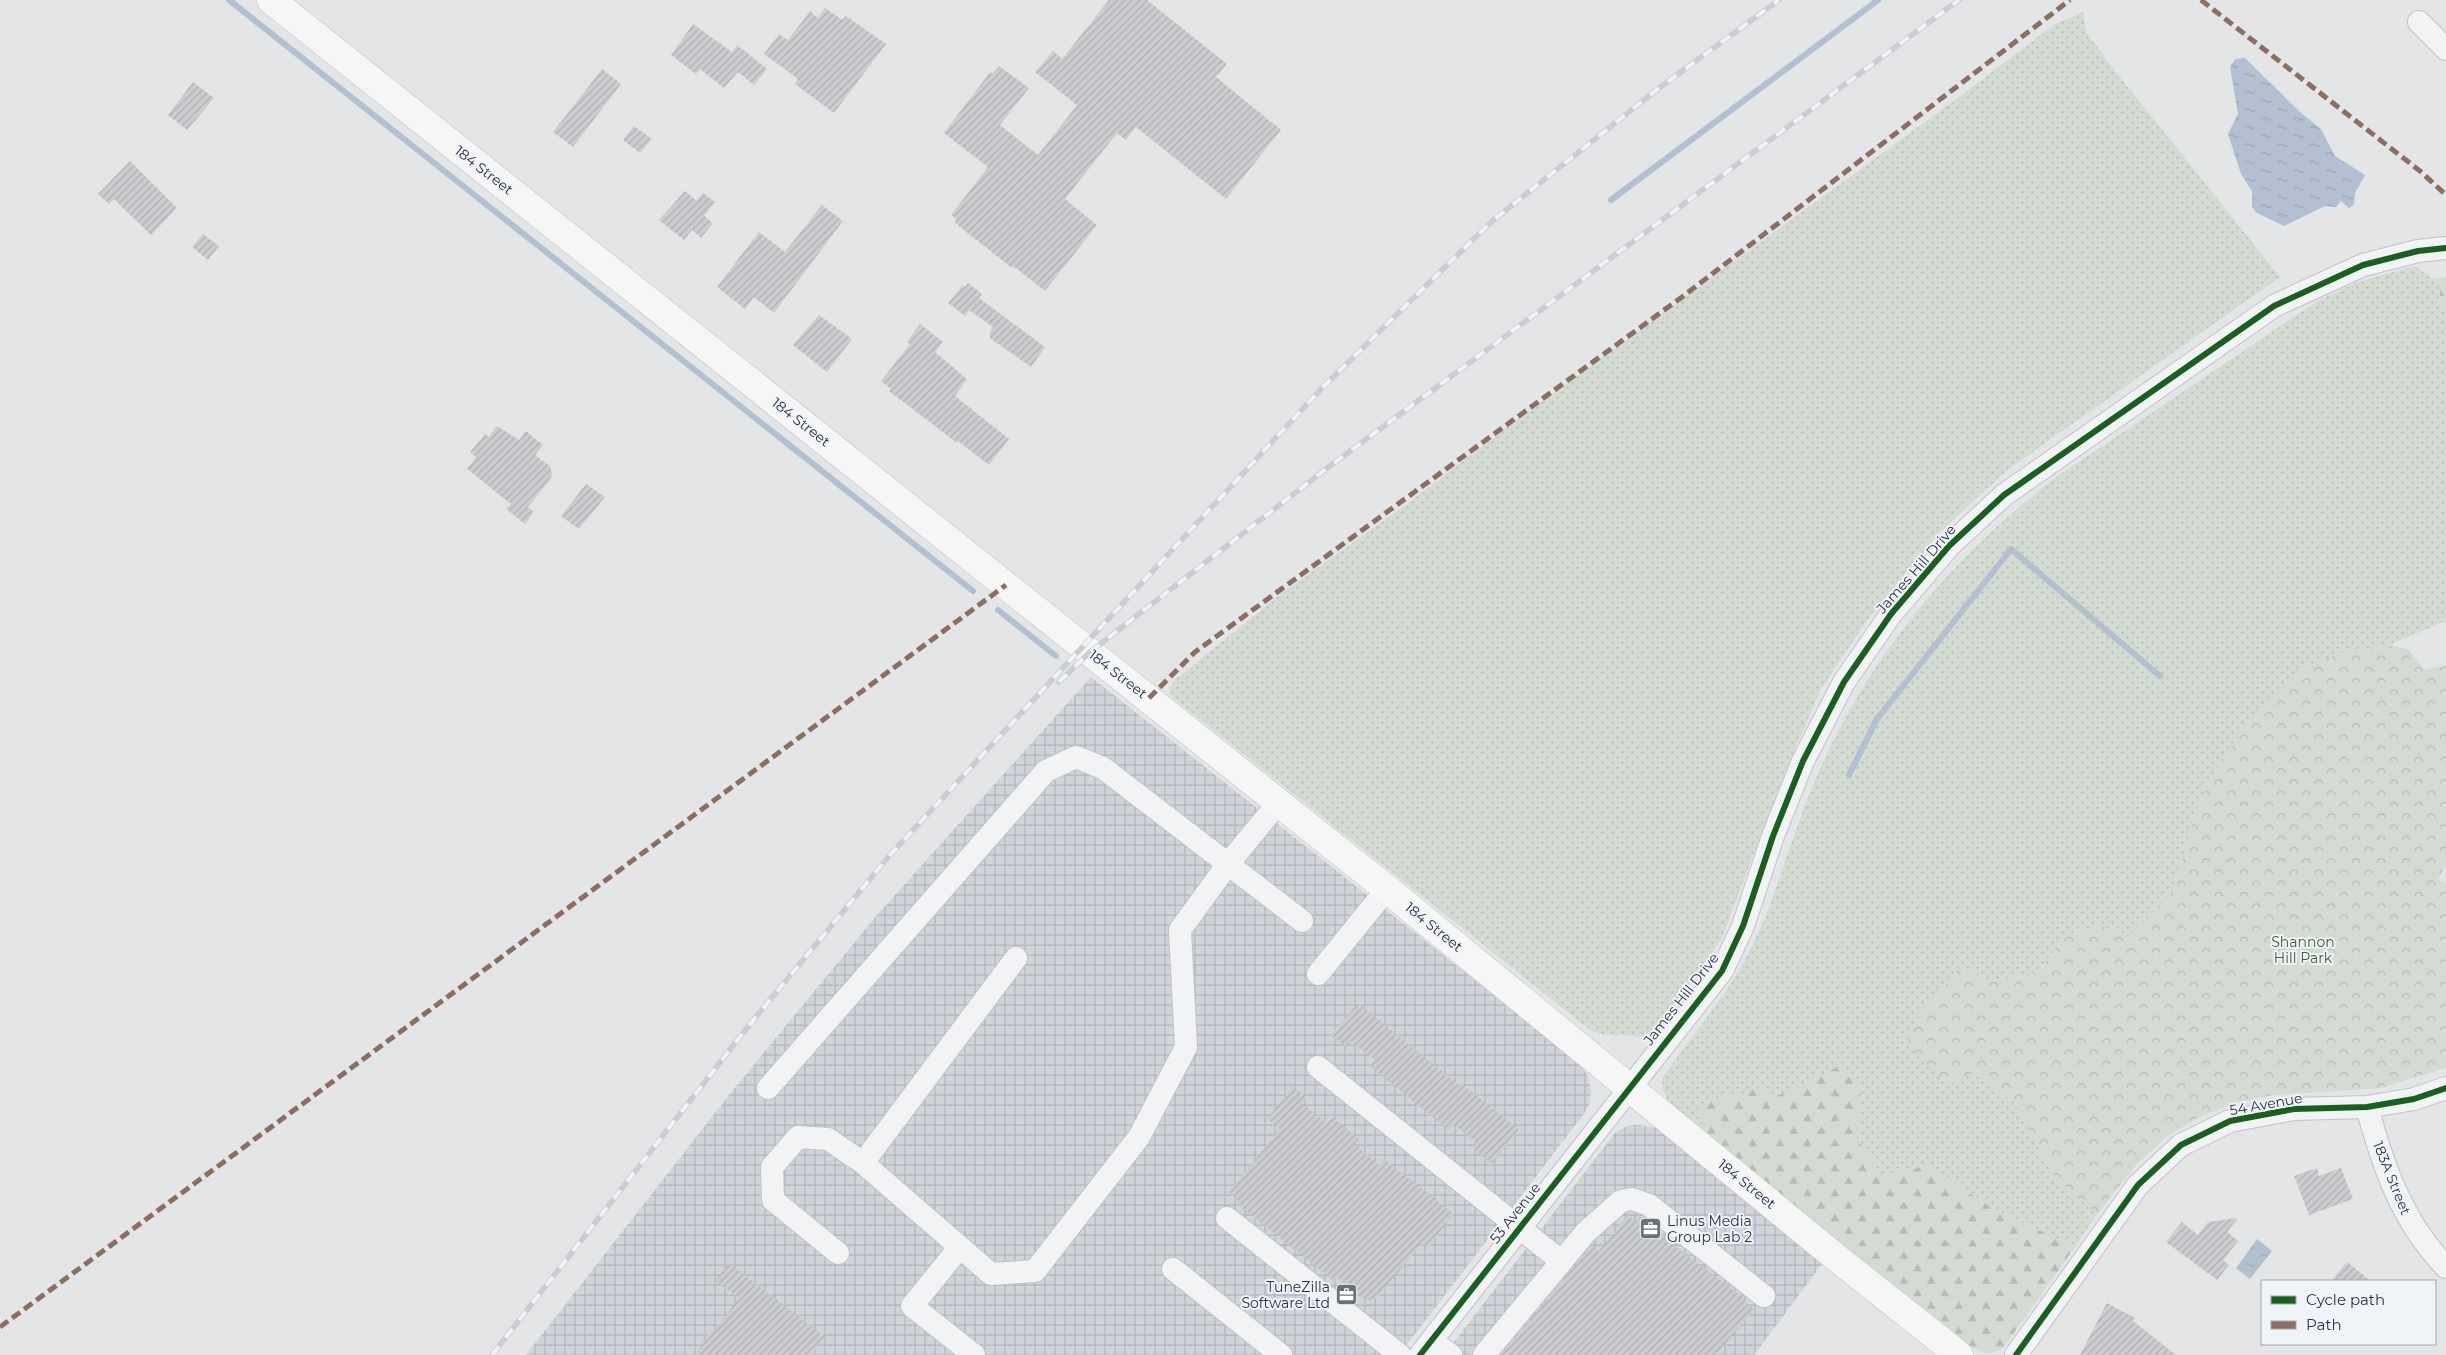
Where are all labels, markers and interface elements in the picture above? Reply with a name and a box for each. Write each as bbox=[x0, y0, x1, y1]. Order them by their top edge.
street label: 184 Street bbox=[451, 142, 517, 199]
street label: 184 Street bbox=[768, 394, 834, 451]
street label: James Hill Drive bbox=[1872, 521, 1960, 618]
street label: 184 Street bbox=[1085, 646, 1151, 703]
street label: 184 Street bbox=[1401, 898, 1467, 956]
park label: Shannon Hill Park bbox=[2271, 933, 2335, 967]
street label: James Hill Drive bbox=[1639, 949, 1723, 1050]
street label: 54 Avenue bbox=[2228, 1089, 2304, 1119]
street label: 183A Street bbox=[2369, 1138, 2415, 1218]
street label: 184 Street bbox=[1714, 1155, 1780, 1213]
street label: 53 Avenue bbox=[1486, 1179, 1544, 1247]
place label: Linus Media Group Lab 2 bbox=[1667, 1212, 1752, 1246]
office icon: Linus Media Group Lab 2 bbox=[1639, 1217, 1663, 1241]
place label: TuneZilla Software Ltd bbox=[1241, 1278, 1330, 1312]
legend bbox=[2261, 1280, 2436, 1345]
office icon: TuneZilla Software Ltd bbox=[1334, 1283, 1358, 1307]
text: Cycle path bbox=[2306, 1290, 2385, 1309]
text: Path bbox=[2306, 1315, 2342, 1334]

